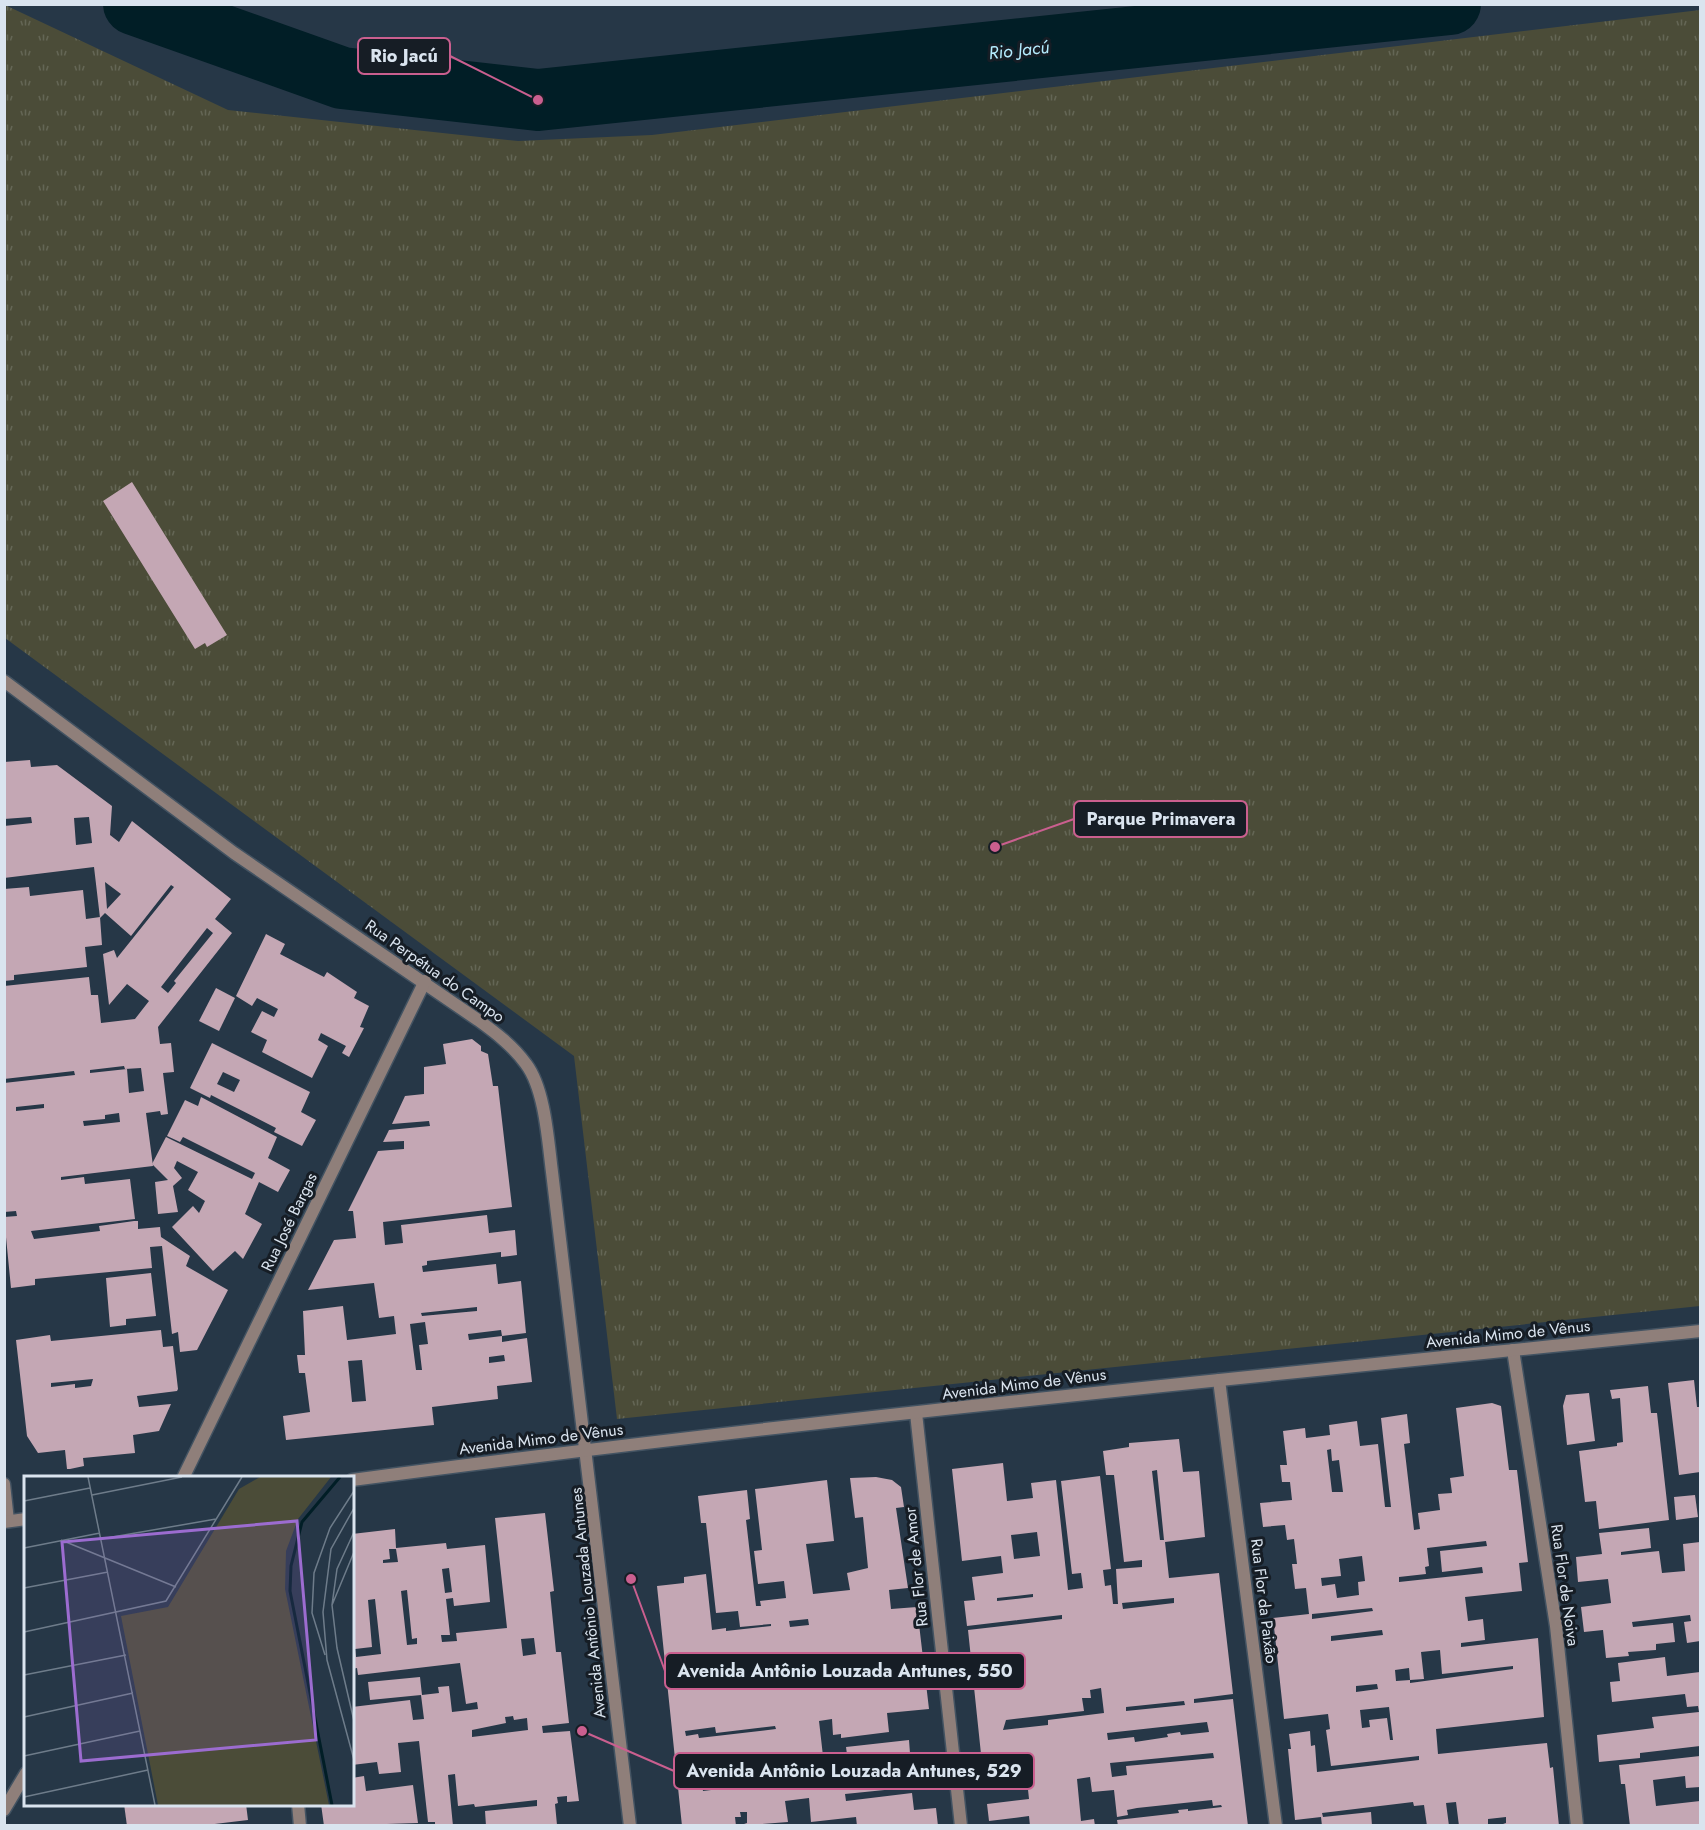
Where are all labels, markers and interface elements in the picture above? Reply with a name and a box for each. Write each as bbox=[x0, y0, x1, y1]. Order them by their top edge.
water label: Rio Jacú bbox=[987, 34, 1051, 66]
callout: Rio Jacú bbox=[358, 38, 450, 74]
text: Rio Jacú bbox=[370, 43, 438, 69]
callout: Parque Primavera bbox=[1074, 801, 1247, 837]
text: Parque Primavera bbox=[1087, 806, 1235, 832]
street label: Rua Perpétua do Campo bbox=[361, 914, 510, 1028]
street label: Rua José Bargas bbox=[255, 1169, 323, 1275]
street label: Avenida Mimo de Vênus bbox=[1425, 1314, 1591, 1354]
street label: Avenida Mimo de Vênus bbox=[941, 1363, 1107, 1405]
street label: Avenida Mimo de Vênus bbox=[458, 1418, 624, 1460]
inset map bbox=[24, 1476, 354, 1806]
street label: Avenida Antônio Louzada Antunes bbox=[564, 1486, 612, 1720]
street label: Rua Flor de Amor bbox=[898, 1506, 934, 1628]
street label: Rua Flor de Noiva bbox=[1545, 1523, 1585, 1647]
street label: Rua Flor da Paixão bbox=[1245, 1537, 1283, 1665]
callout: Avenida Antônio Louzada Antunes, 550 bbox=[665, 1653, 1025, 1689]
text: Avenida Antônio Louzada Antunes, 550 bbox=[676, 1658, 1013, 1684]
callout: Avenida Antônio Louzada Antunes, 529 bbox=[674, 1753, 1034, 1789]
text: Avenida Antônio Louzada Antunes, 529 bbox=[685, 1758, 1022, 1784]

